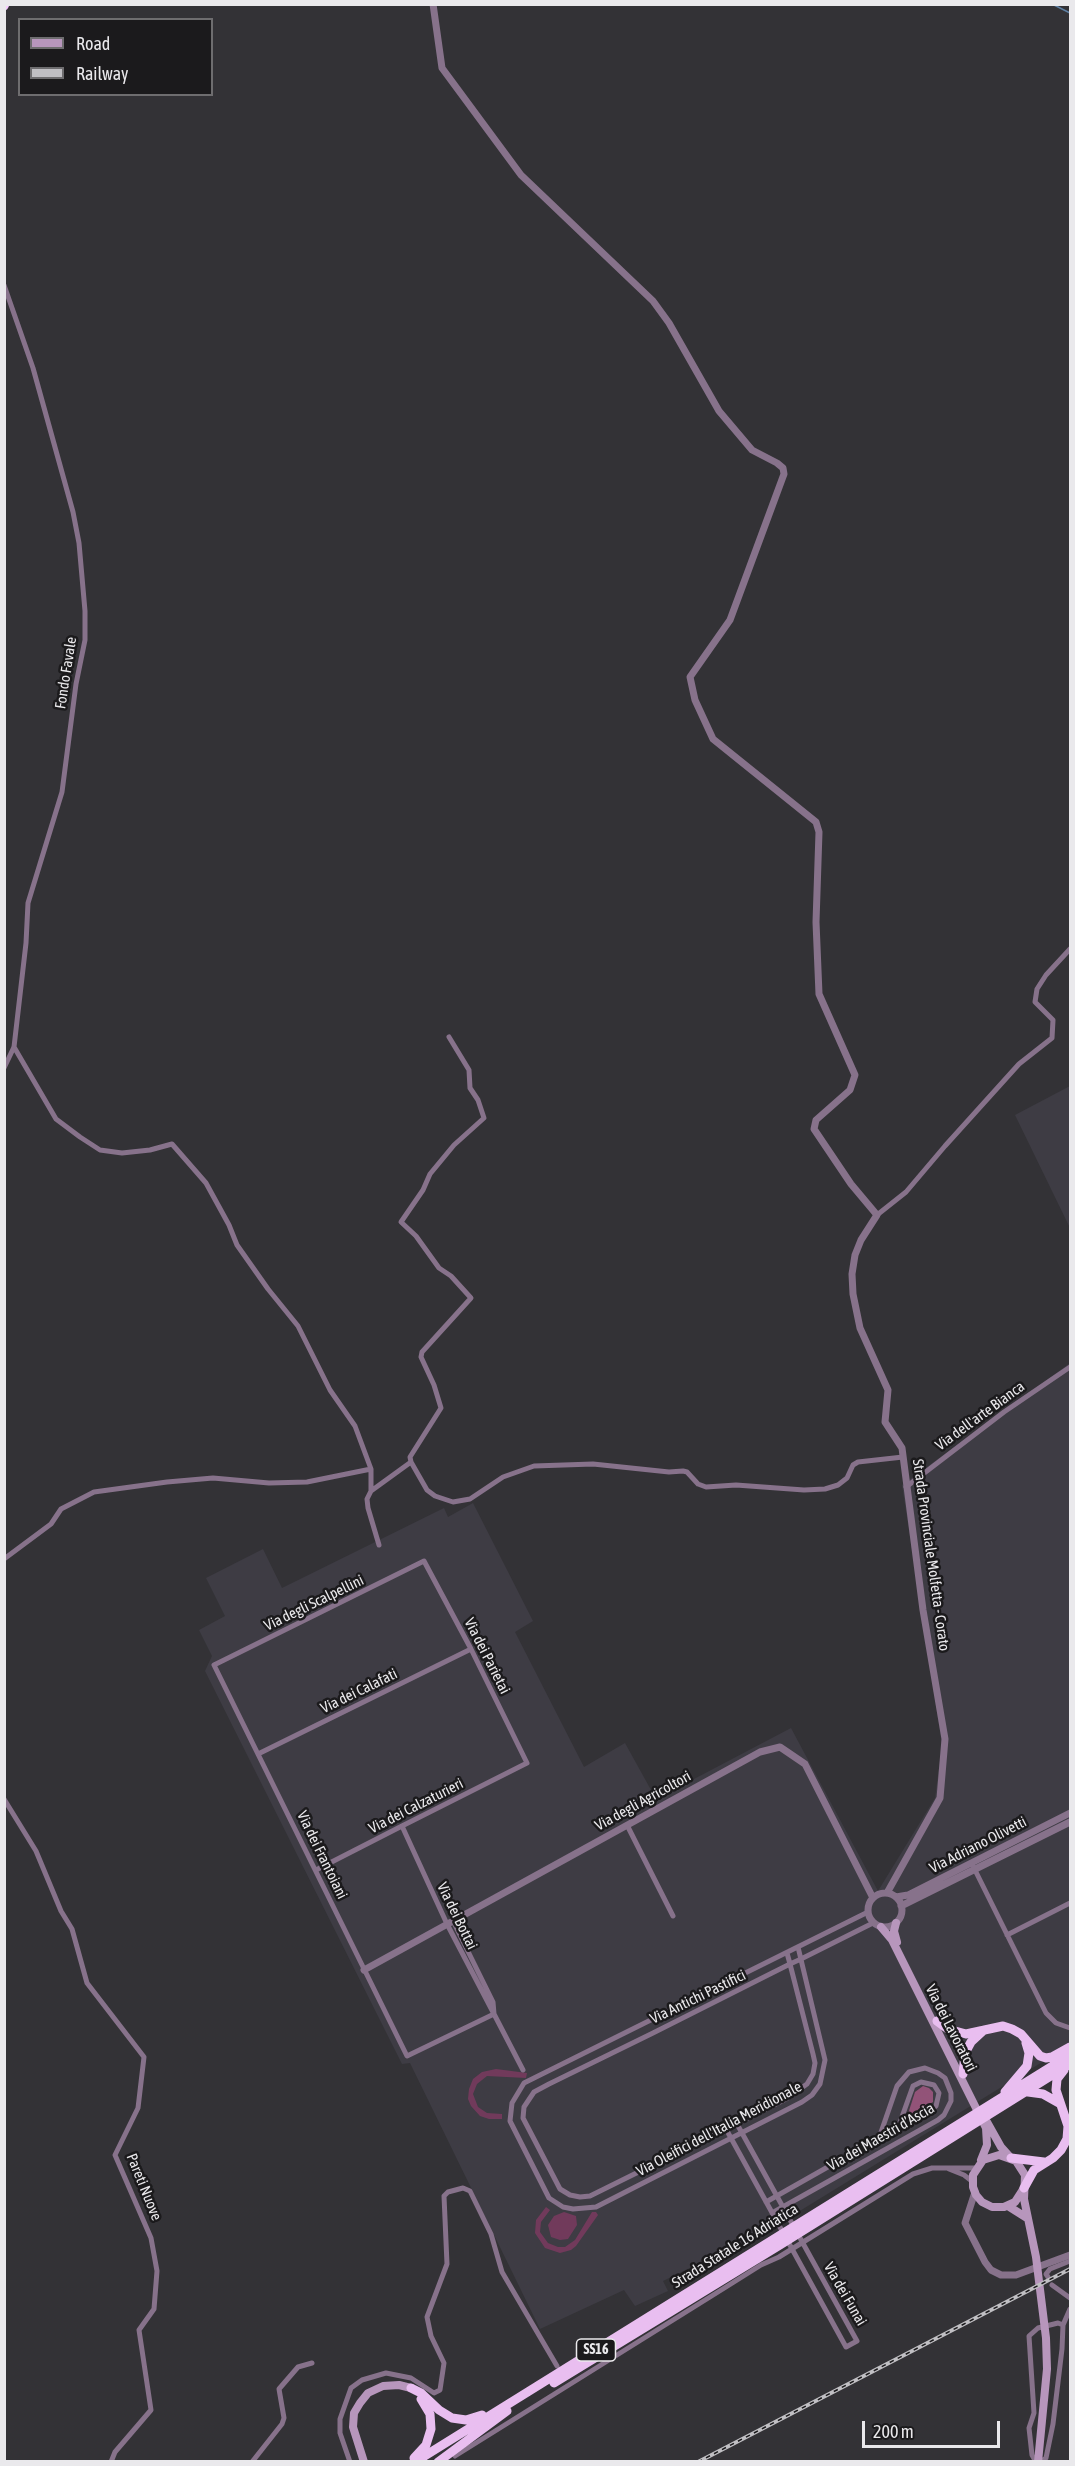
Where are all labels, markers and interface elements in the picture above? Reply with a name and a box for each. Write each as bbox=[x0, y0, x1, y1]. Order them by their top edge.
legend bbox=[18, 18, 213, 96]
text: Road bbox=[76, 33, 110, 54]
text: Railway bbox=[76, 63, 128, 84]
street label: Fondo Favale bbox=[51, 636, 81, 710]
street label: Via dell'arte Bianca bbox=[932, 1378, 1028, 1454]
street label: Strada Provinciale Molfetta - Corato bbox=[909, 1458, 953, 1652]
street label: Via degli Scalpellini bbox=[261, 1571, 367, 1635]
street label: Via dei Parietai bbox=[460, 1615, 514, 1697]
street label: Via dei Calafati bbox=[318, 1665, 400, 1717]
street label: Via degli Agricoltori bbox=[592, 1767, 694, 1835]
street label: Via dei Calzaturieri bbox=[366, 1774, 466, 1838]
street label: Via dei Frantoiani bbox=[293, 1808, 351, 1902]
street label: Via Adriano Olivetti bbox=[926, 1813, 1030, 1877]
street label: Via dei Bottai bbox=[433, 1879, 481, 1953]
street label: Via Antichi Pastifici bbox=[647, 1966, 749, 2028]
street label: Via dei Lavoratori bbox=[921, 1981, 981, 2075]
street label: Via Oleifici dell'Italia Meridionale bbox=[633, 2078, 805, 2180]
street label: Via dei Maestri d’Ascia bbox=[824, 2099, 938, 2175]
street label: Pareti Nuove bbox=[122, 2151, 166, 2223]
street label: Strada Statale 16 Adriatica bbox=[669, 2200, 801, 2292]
street label: Via dei Funai bbox=[820, 2259, 870, 2329]
road number: SS16 bbox=[576, 2339, 616, 2361]
scale bar bbox=[865, 2409, 1003, 2447]
text: 200 m bbox=[873, 2421, 914, 2442]

